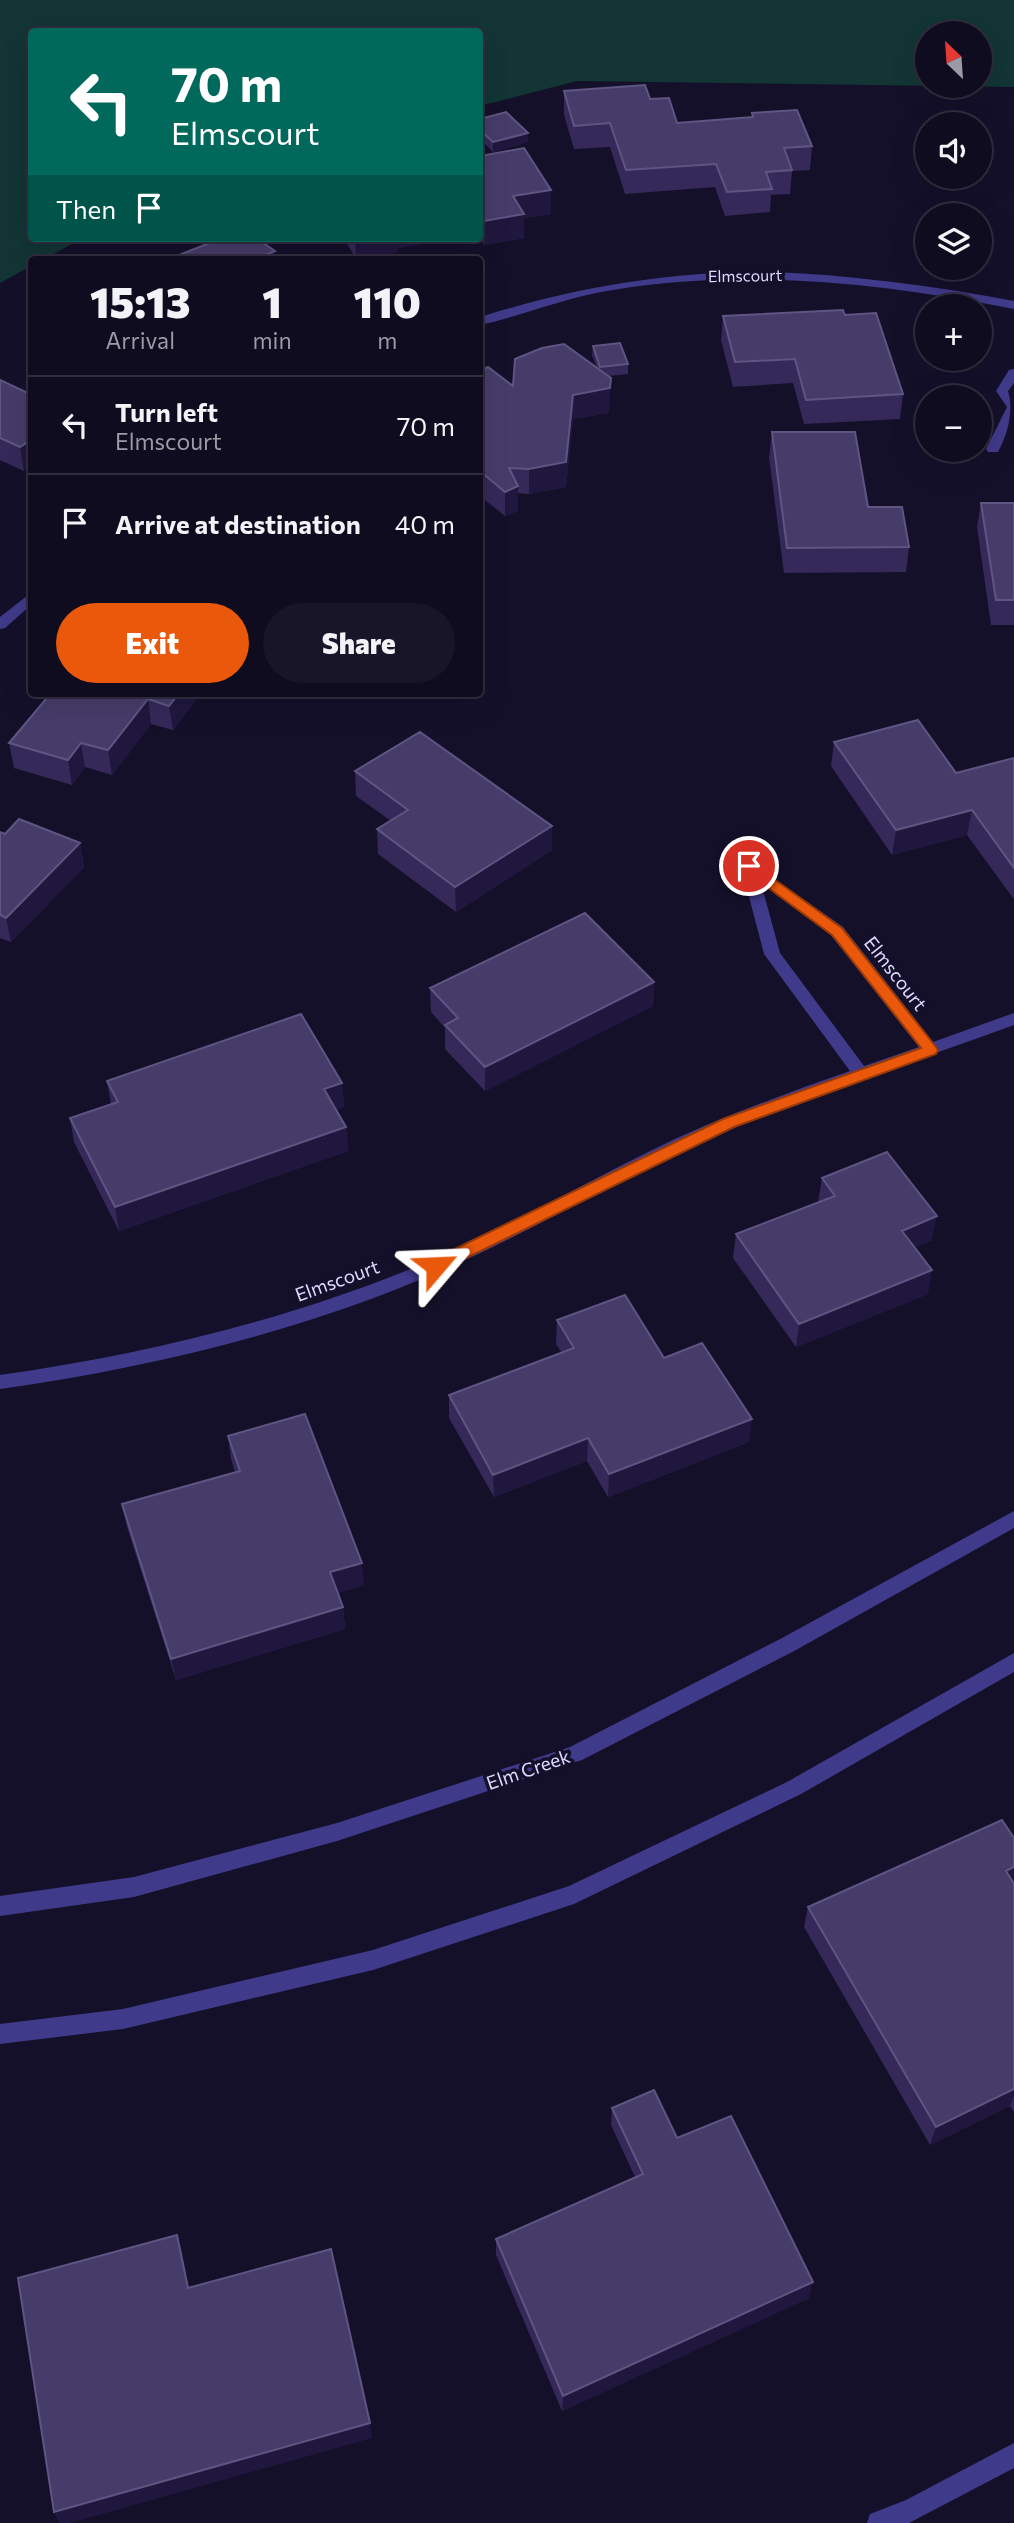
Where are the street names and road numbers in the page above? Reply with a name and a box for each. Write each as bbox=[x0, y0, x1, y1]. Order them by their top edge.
street label: Elmscourt bbox=[708, 265, 783, 285]
street label: Elmscourt bbox=[860, 931, 932, 1015]
street label: Elmscourt bbox=[292, 1254, 383, 1306]
street label: Elm Creek bbox=[483, 1744, 573, 1794]

